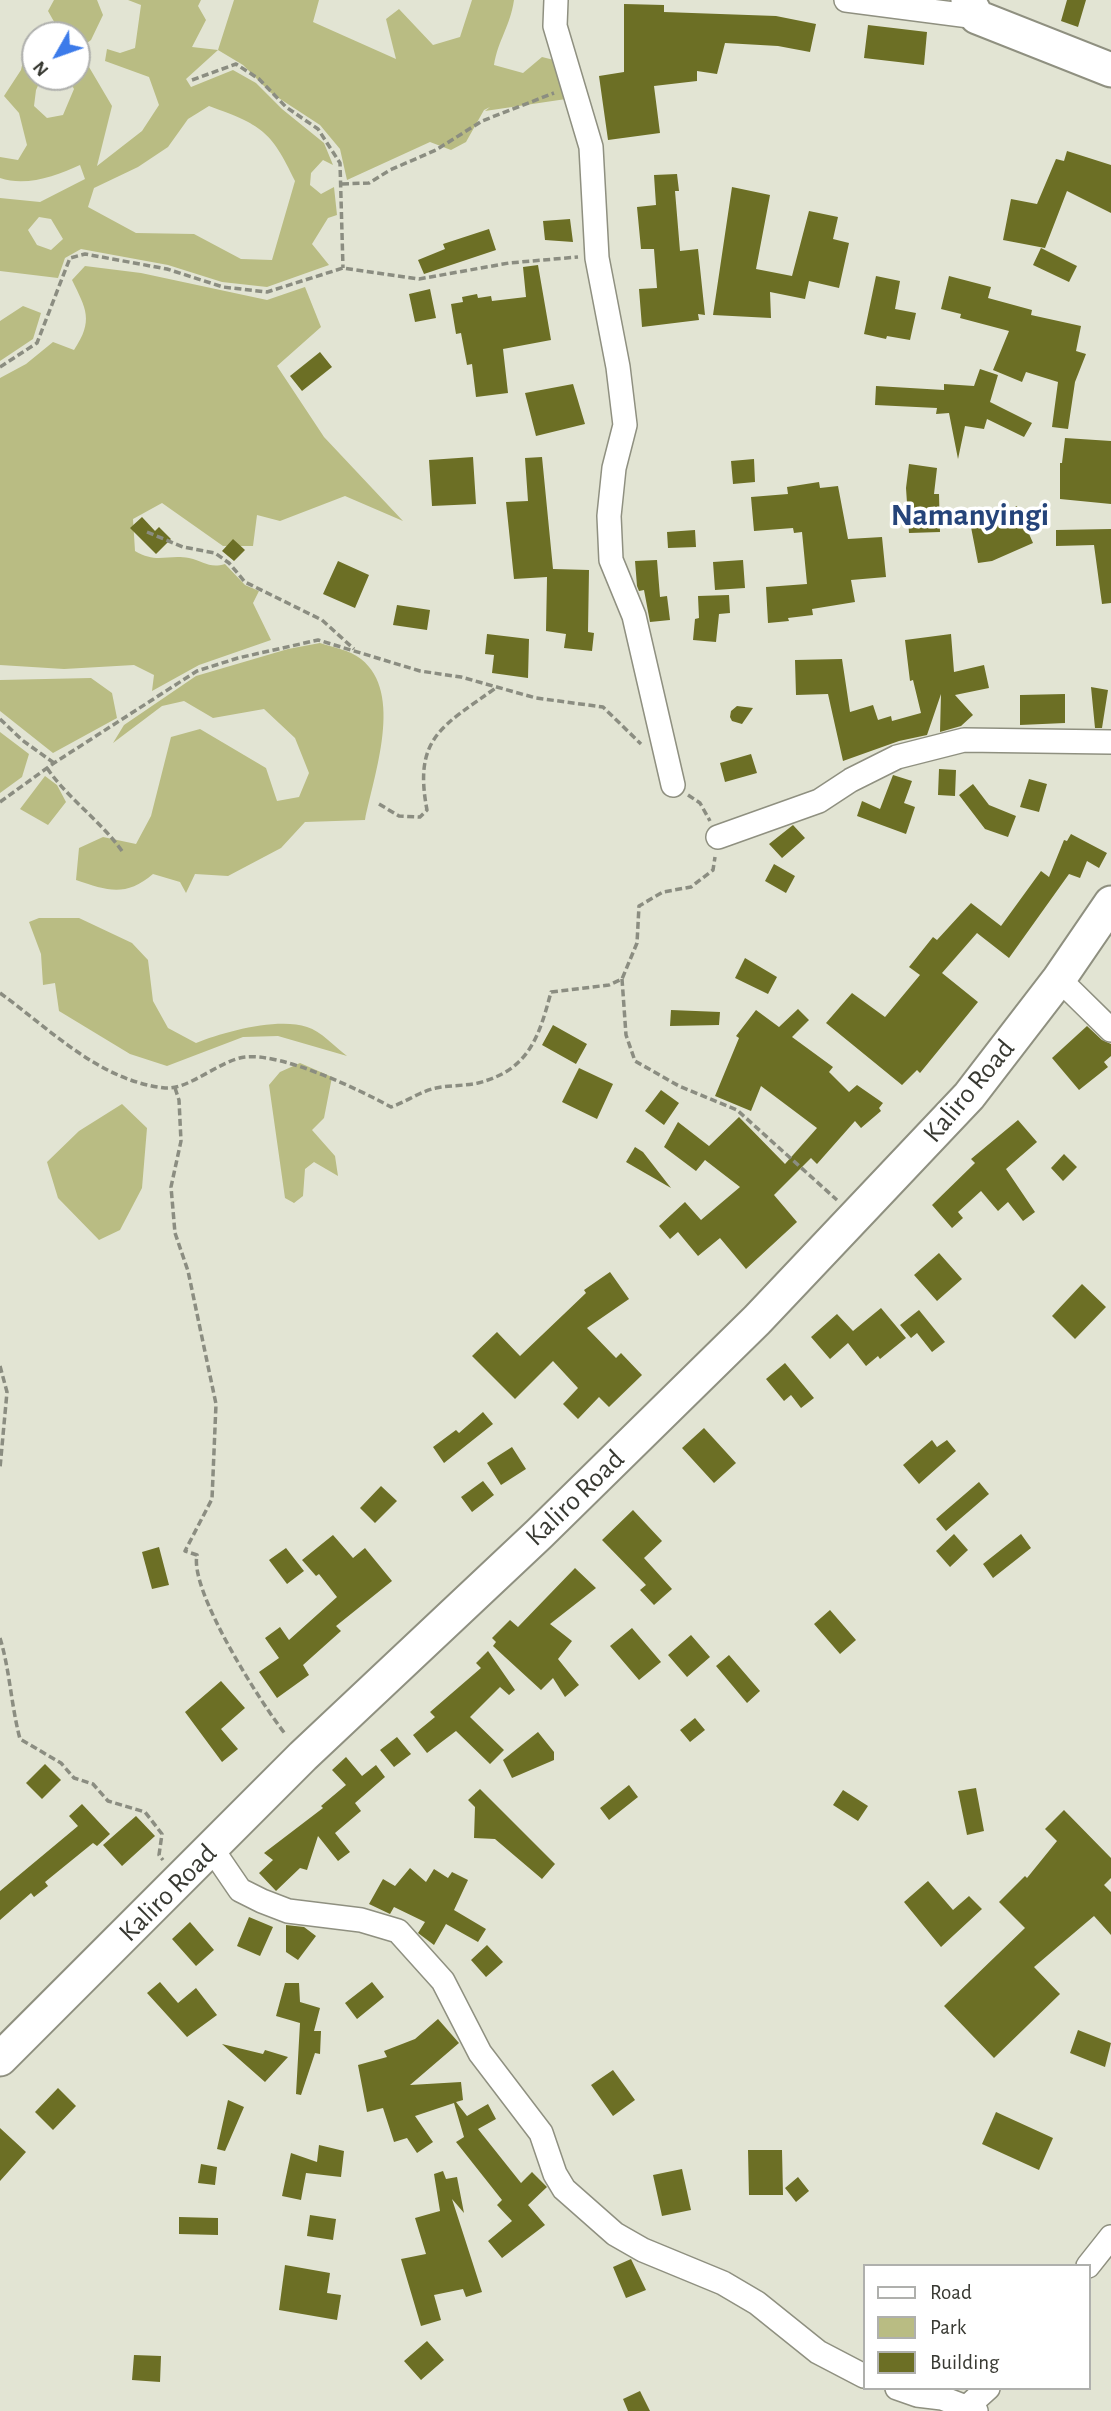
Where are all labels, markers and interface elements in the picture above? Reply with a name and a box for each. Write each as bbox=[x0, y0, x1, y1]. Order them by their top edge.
north arrow bbox=[21, 21, 91, 91]
text: N bbox=[30, 57, 53, 80]
district label: Namanyingi bbox=[891, 496, 1049, 534]
street label: Kaliro Road bbox=[916, 1032, 1022, 1150]
street label: Kaliro Road bbox=[518, 1443, 632, 1553]
street label: Kaliro Road bbox=[112, 1837, 224, 1949]
legend bbox=[862, 2264, 1090, 2390]
text: Road bbox=[930, 2282, 972, 2303]
text: Park bbox=[930, 2317, 966, 2338]
text: Building bbox=[930, 2352, 999, 2373]

